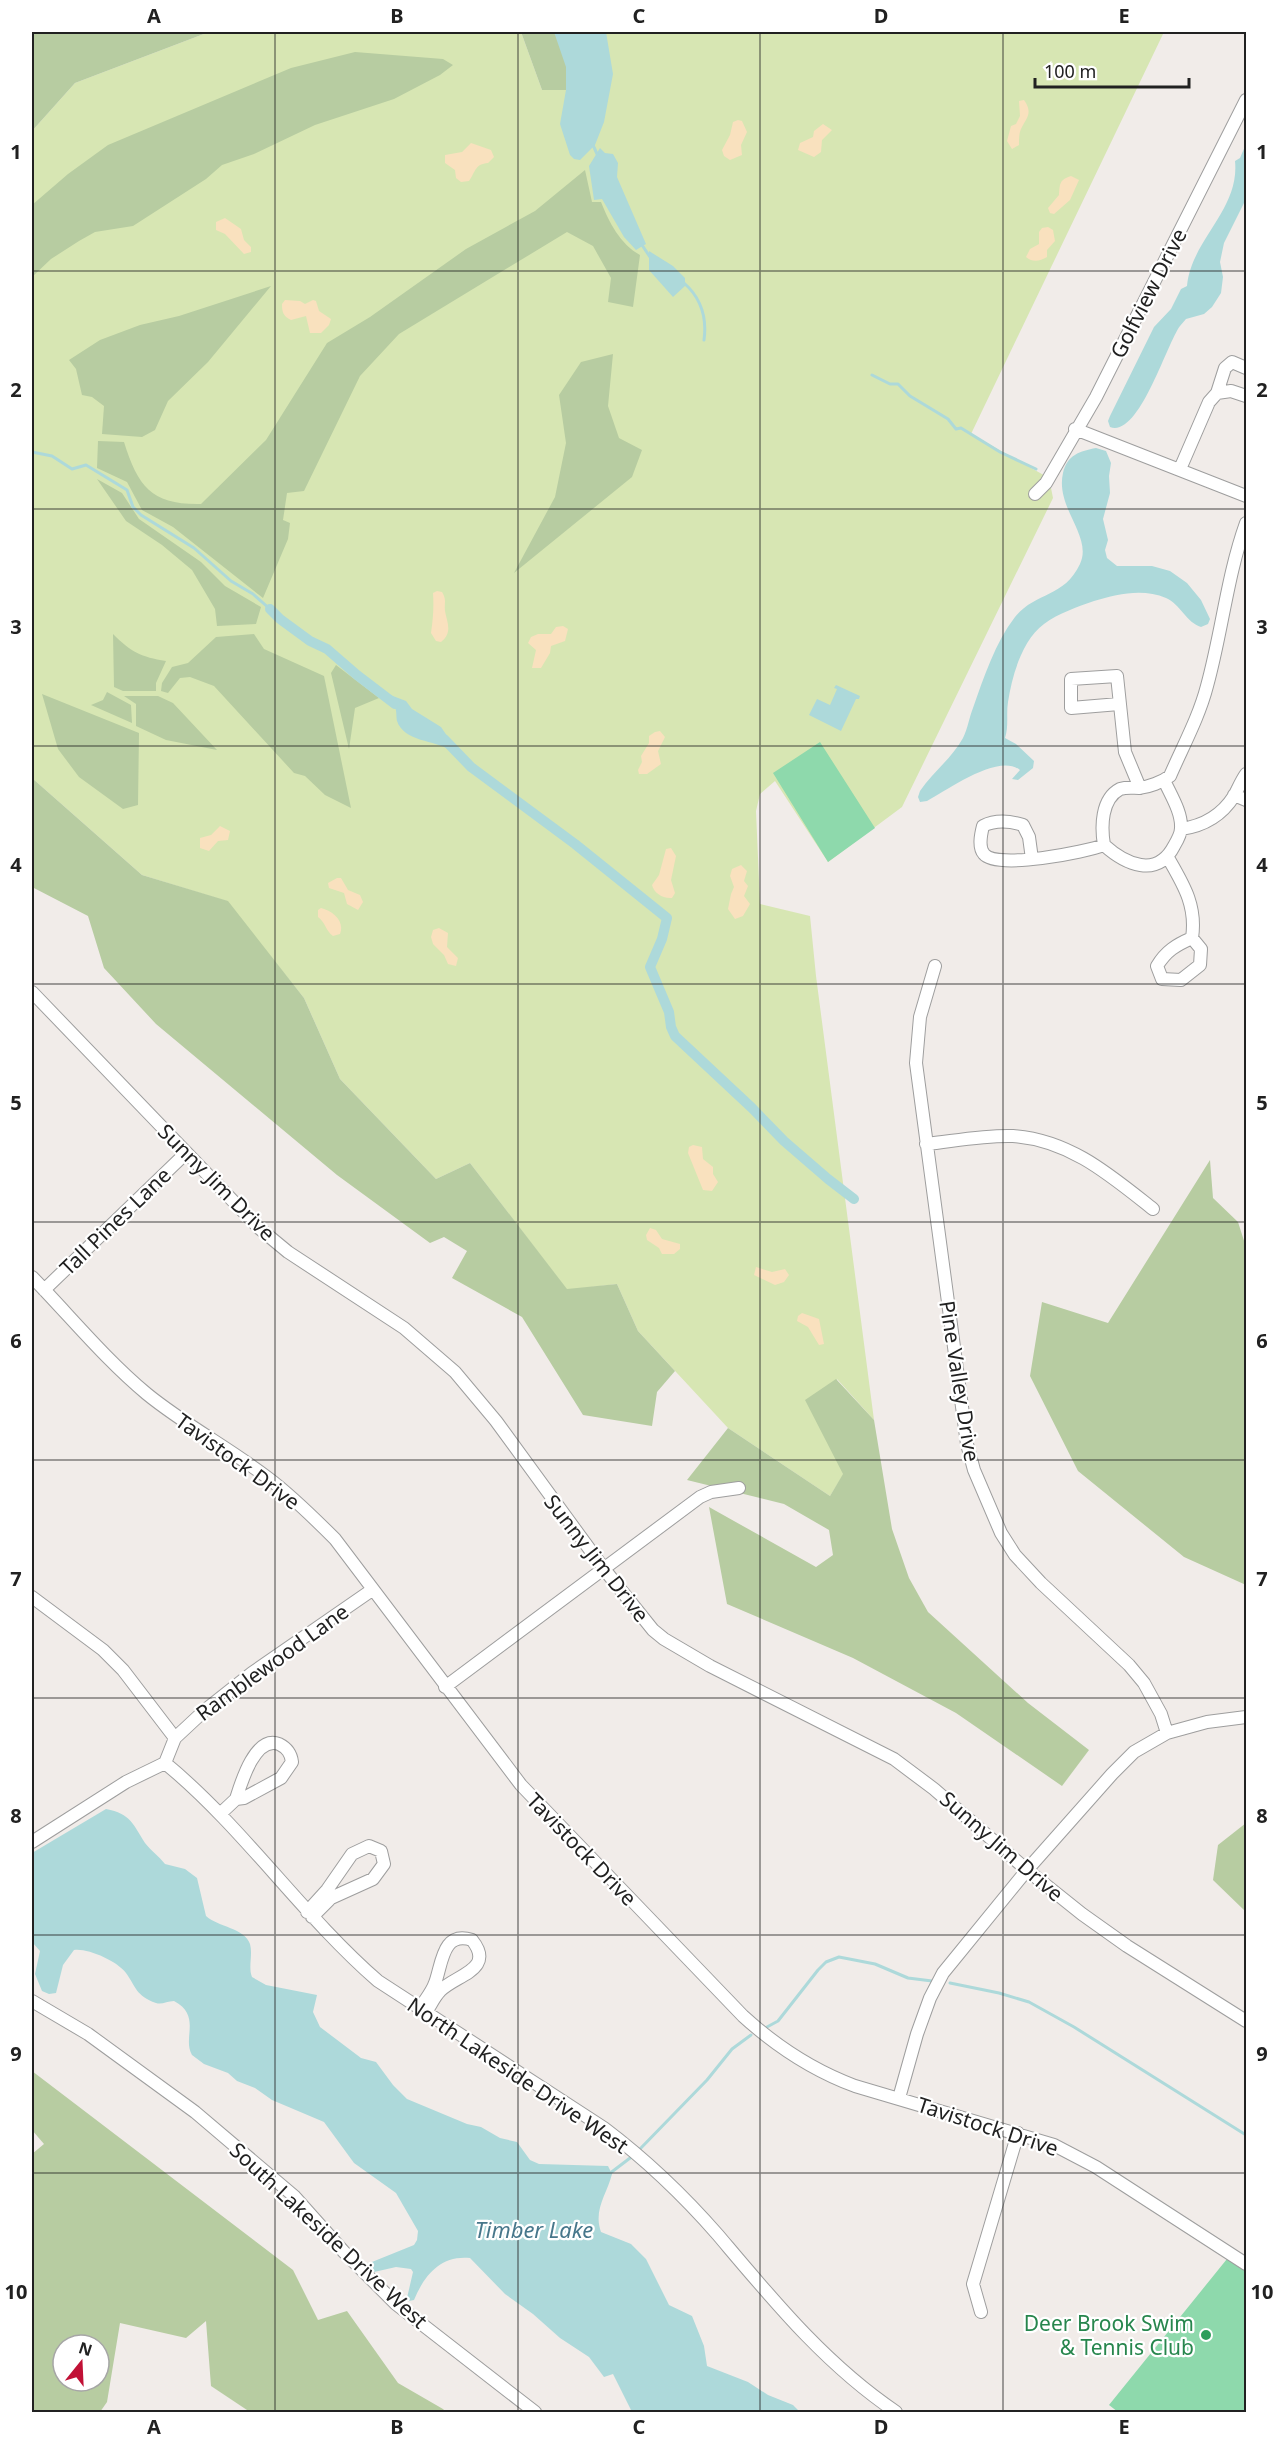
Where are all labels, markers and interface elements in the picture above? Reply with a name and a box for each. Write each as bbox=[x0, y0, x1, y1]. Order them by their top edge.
text: A bbox=[147, 2, 161, 29]
text: B bbox=[390, 2, 404, 29]
text: C bbox=[633, 2, 646, 29]
text: D bbox=[874, 2, 888, 29]
text: E bbox=[1118, 2, 1130, 29]
scale bar bbox=[1035, 51, 1190, 89]
text: 100 m bbox=[1044, 59, 1096, 83]
text: 1 bbox=[10, 138, 22, 165]
text: 1 bbox=[1256, 138, 1268, 165]
street label: Golfview Drive bbox=[1103, 223, 1193, 363]
text: 2 bbox=[10, 376, 22, 403]
text: 2 bbox=[1256, 376, 1268, 403]
text: 3 bbox=[10, 613, 22, 640]
text: 3 bbox=[1256, 613, 1268, 640]
text: 4 bbox=[10, 851, 22, 878]
text: 4 bbox=[1256, 851, 1268, 878]
text: 5 bbox=[10, 1089, 22, 1116]
text: 5 bbox=[1256, 1089, 1268, 1116]
street label: Sunny Jim Drive bbox=[152, 1117, 282, 1247]
street label: Tall Pines Lane bbox=[53, 1161, 177, 1281]
street label: Pine Valley Drive bbox=[933, 1298, 987, 1464]
text: 6 bbox=[10, 1327, 22, 1354]
text: 6 bbox=[1256, 1327, 1268, 1354]
street label: Tavistock Drive bbox=[170, 1406, 306, 1516]
street label: Sunny Jim Drive bbox=[538, 1488, 656, 1628]
text: 7 bbox=[10, 1565, 22, 1592]
text: 7 bbox=[1256, 1565, 1268, 1592]
street label: Ramblewood Lane bbox=[190, 1597, 354, 1727]
street label: Sunny Jim Drive bbox=[934, 1785, 1070, 1907]
street label: Tavistock Drive bbox=[521, 1786, 643, 1912]
text: 8 bbox=[10, 1802, 22, 1829]
text: 8 bbox=[1256, 1802, 1268, 1829]
street label: North Lakeside Drive West bbox=[402, 1990, 634, 2160]
text: 9 bbox=[10, 2040, 22, 2067]
text: 9 bbox=[1256, 2040, 1268, 2067]
street label: Tavistock Drive bbox=[914, 2090, 1062, 2162]
street label: South Lakeside Drive West bbox=[224, 2136, 434, 2334]
water label: Timber Lake bbox=[475, 2214, 593, 2244]
text: 10 bbox=[5, 2278, 27, 2305]
text: 10 bbox=[1251, 2278, 1273, 2305]
place label: Deer Brook Swim & Tennis Club bbox=[1024, 2309, 1194, 2361]
marker: Deer Brook Swim & Tennis Club bbox=[1199, 2328, 1213, 2342]
north arrow bbox=[51, 2333, 111, 2393]
text: N bbox=[76, 2336, 95, 2361]
text: A bbox=[147, 2413, 161, 2440]
text: B bbox=[390, 2413, 404, 2440]
text: C bbox=[633, 2413, 646, 2440]
text: D bbox=[874, 2413, 888, 2440]
text: E bbox=[1118, 2413, 1130, 2440]

